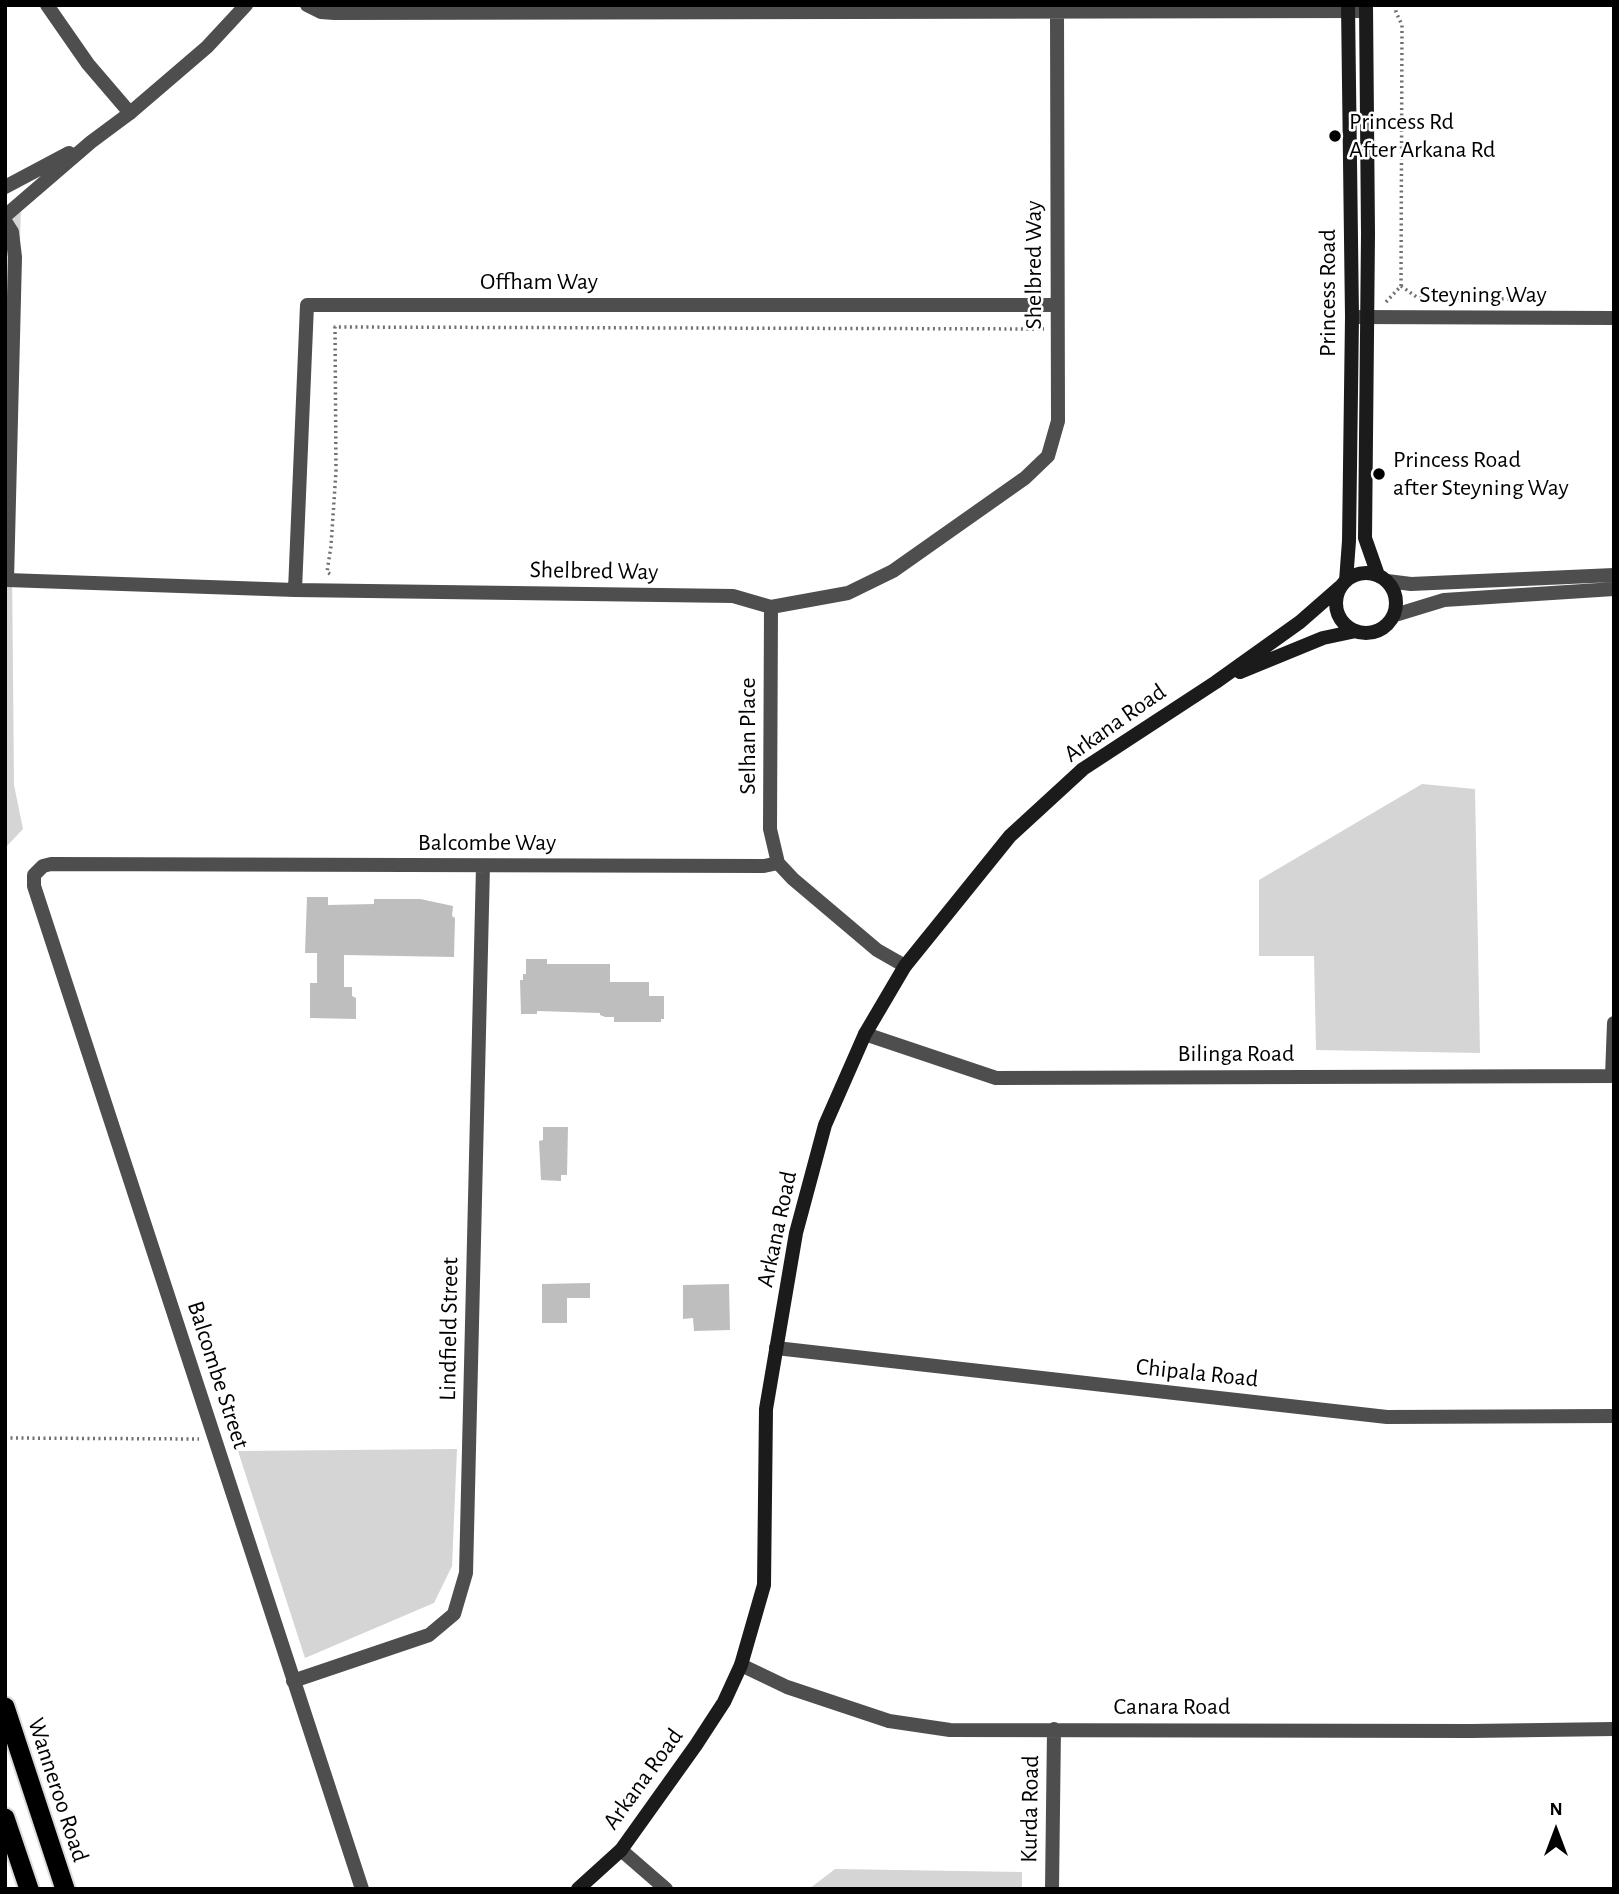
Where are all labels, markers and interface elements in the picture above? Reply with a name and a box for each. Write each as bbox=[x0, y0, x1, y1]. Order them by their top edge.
place label: Princess Rd After Arkana Rd bbox=[1349, 108, 1495, 164]
marker: Princess Rd After Arkana Rd bbox=[1327, 128, 1343, 144]
street label: Shelbred Way bbox=[1020, 201, 1048, 329]
street label: Princess Road bbox=[1314, 229, 1342, 357]
street label: Offham Way bbox=[480, 268, 598, 296]
street label: Steyning Way bbox=[1419, 281, 1547, 309]
place label: Princess Road after Steyning Way bbox=[1393, 446, 1569, 502]
marker: Princess Road after Steyning Way bbox=[1371, 466, 1387, 482]
street label: Shelbred Way bbox=[529, 555, 659, 587]
street label: Selhan Place bbox=[734, 677, 762, 795]
street label: Arkana Road bbox=[1058, 677, 1172, 769]
street label: Balcombe Way bbox=[418, 829, 556, 857]
street label: Bilinga Road bbox=[1178, 1040, 1294, 1068]
street label: Arkana Road bbox=[751, 1168, 803, 1290]
street label: Lindfield Street bbox=[433, 1257, 465, 1401]
street label: Balcombe Street bbox=[181, 1297, 255, 1453]
street label: Chipala Road bbox=[1134, 1352, 1260, 1394]
street label: Canara Road bbox=[1114, 1693, 1230, 1721]
street label: Wanneroo Road bbox=[21, 1714, 95, 1866]
street label: Arkana Road bbox=[597, 1723, 689, 1835]
street label: Kurda Road bbox=[1015, 1755, 1045, 1863]
north arrow bbox=[1521, 1796, 1591, 1866]
text: N bbox=[1549, 1800, 1563, 1819]

